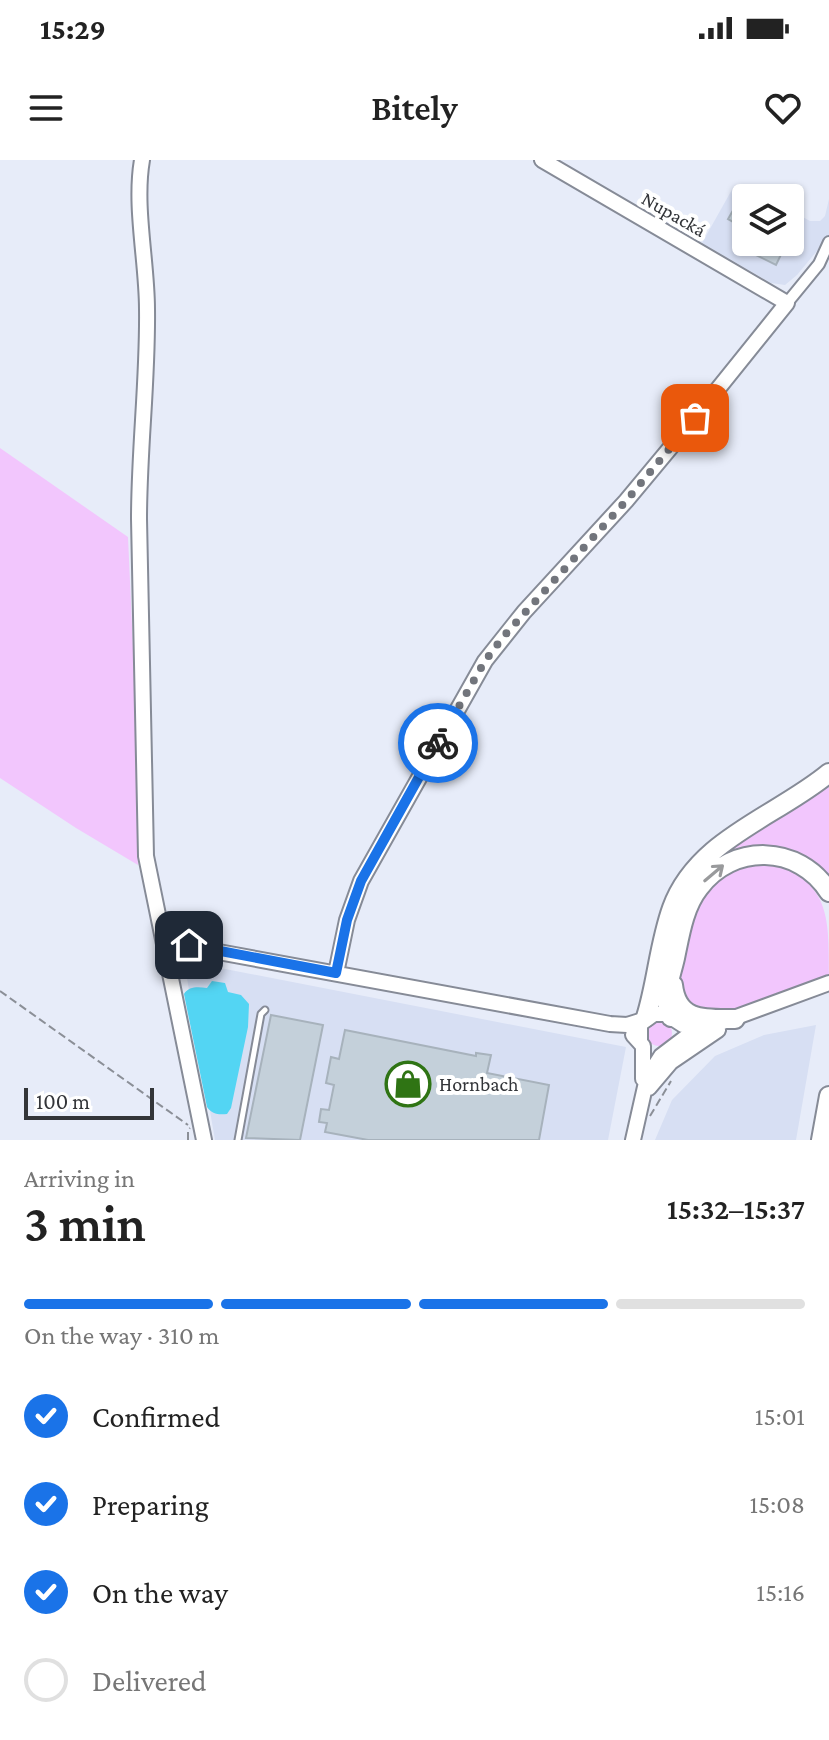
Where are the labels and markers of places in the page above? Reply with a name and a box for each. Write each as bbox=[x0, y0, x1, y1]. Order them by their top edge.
pin bbox=[661, 384, 729, 452]
pin bbox=[155, 911, 223, 979]
shop icon: Hornbach bbox=[384, 1060, 432, 1108]
place label: Hornbach bbox=[439, 1073, 519, 1095]

